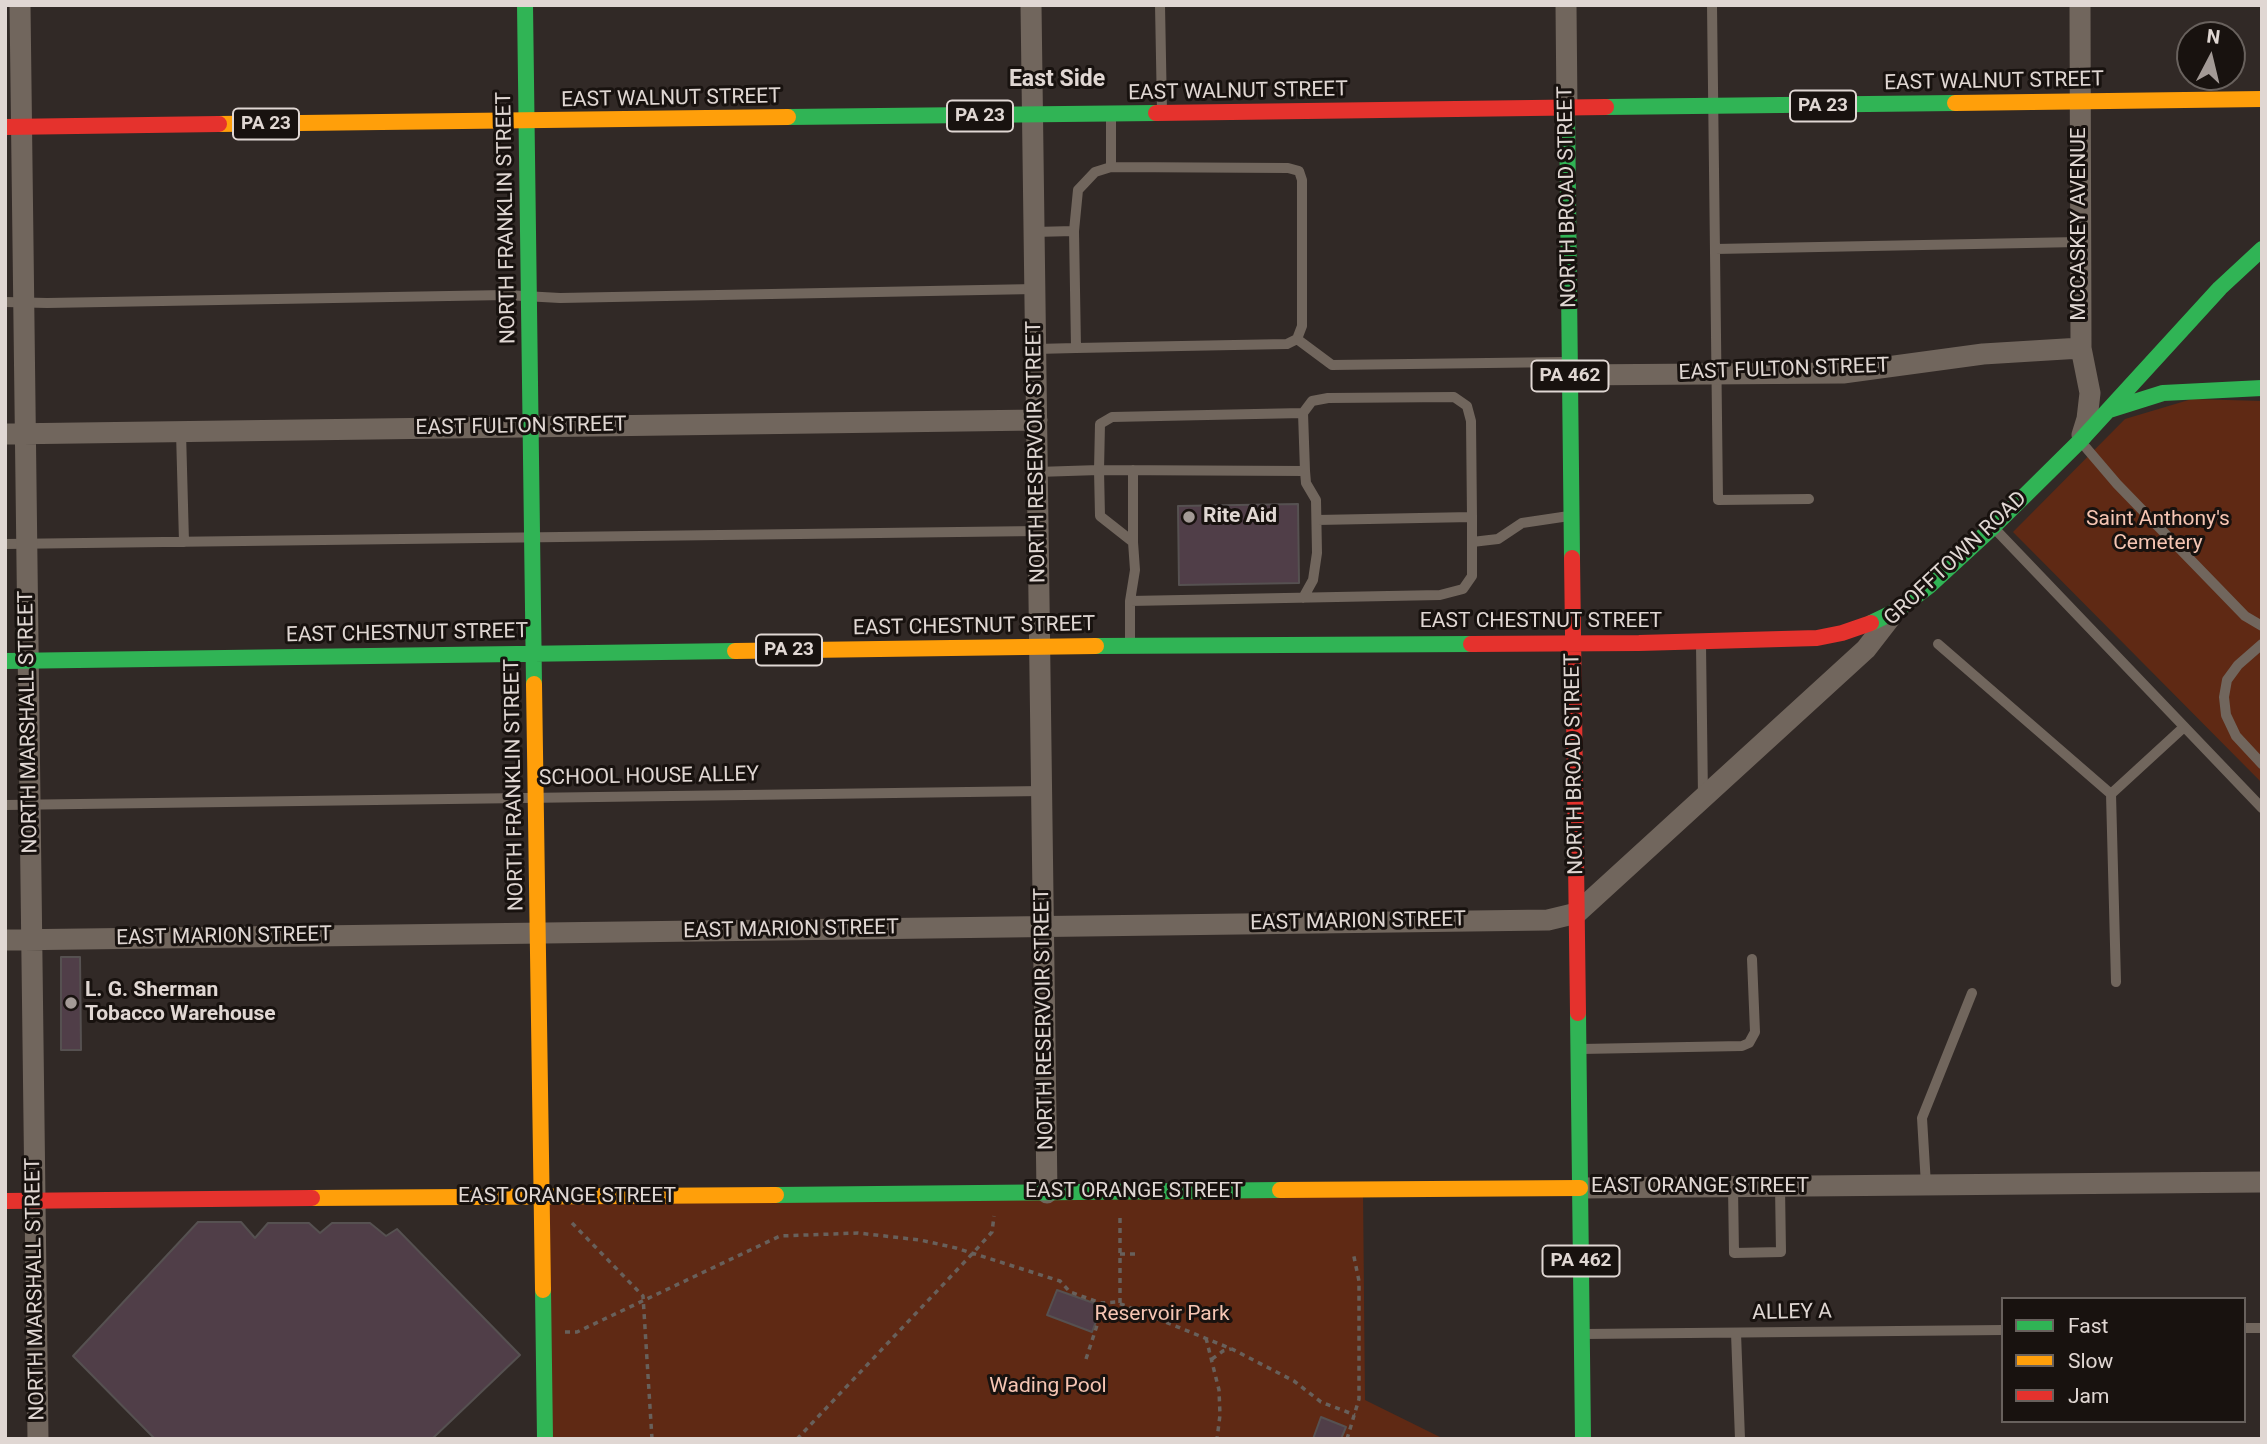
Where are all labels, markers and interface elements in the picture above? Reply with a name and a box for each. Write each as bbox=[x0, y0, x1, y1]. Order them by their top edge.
north arrow bbox=[2176, 21, 2246, 91]
text: N bbox=[2205, 24, 2221, 49]
district label: East Side bbox=[1009, 66, 1105, 94]
street label: EAST WALNUT STREET bbox=[1884, 67, 2104, 97]
street label: EAST WALNUT STREET bbox=[1128, 77, 1348, 107]
street label: EAST WALNUT STREET bbox=[561, 84, 781, 114]
street label: NORTH BROAD STREET bbox=[1553, 86, 1583, 308]
road number: PA 23 bbox=[1790, 90, 1856, 122]
street label: NORTH FRANKLIN STREET bbox=[492, 92, 522, 344]
road number: PA 23 bbox=[947, 100, 1013, 132]
road number: PA 23 bbox=[233, 108, 299, 140]
street label: MCCASKEY AVENUE bbox=[2067, 127, 2093, 321]
street label: NORTH RESERVOIR STREET bbox=[1022, 321, 1052, 583]
street label: EAST FULTON STREET bbox=[1678, 354, 1890, 386]
road number: PA 462 bbox=[1532, 360, 1608, 392]
street label: EAST FULTON STREET bbox=[415, 413, 627, 441]
street label: GROFFTOWN ROAD bbox=[1880, 487, 2032, 631]
place label: Rite Aid bbox=[1203, 504, 1277, 530]
park label: Saint Anthony's Cemetery bbox=[2086, 507, 2230, 557]
marker: Rite Aid bbox=[1181, 509, 1197, 525]
street label: NORTH MARSHALL STREET bbox=[14, 590, 44, 854]
street label: EAST CHESTNUT STREET bbox=[1420, 609, 1662, 635]
street label: EAST CHESTNUT STREET bbox=[853, 612, 1095, 642]
street label: EAST CHESTNUT STREET bbox=[286, 619, 528, 649]
road number: PA 23 bbox=[756, 635, 822, 666]
street label: NORTH BROAD STREET bbox=[1560, 653, 1590, 875]
street label: NORTH FRANKLIN STREET bbox=[500, 659, 530, 911]
street label: SCHOOL HOUSE ALLEY bbox=[539, 762, 759, 792]
street label: NORTH RESERVOIR STREET bbox=[1030, 888, 1060, 1150]
street label: EAST MARION STREET bbox=[1250, 908, 1466, 936]
street label: EAST MARION STREET bbox=[683, 916, 899, 944]
street label: EAST MARION STREET bbox=[116, 923, 332, 951]
place label: L. G. Sherman Tobacco Warehouse bbox=[85, 978, 276, 1028]
marker: L. G. Sherman Tobacco Warehouse bbox=[63, 995, 79, 1011]
street label: NORTH MARSHALL STREET bbox=[21, 1157, 51, 1421]
street label: EAST ORANGE STREET bbox=[1591, 1174, 1809, 1200]
street label: EAST ORANGE STREET bbox=[1025, 1179, 1243, 1205]
street label: EAST ORANGE STREET bbox=[458, 1184, 676, 1210]
road number: PA 462 bbox=[1542, 1246, 1620, 1276]
legend bbox=[2001, 1297, 2246, 1423]
street label: ALLEY A bbox=[1752, 1300, 1832, 1326]
park label: Reservoir Park bbox=[1094, 1302, 1230, 1328]
text: Fast bbox=[2068, 1314, 2108, 1338]
text: Slow bbox=[2068, 1349, 2113, 1373]
park label: Wading Pool bbox=[989, 1374, 1107, 1400]
text: Jam bbox=[2068, 1384, 2109, 1408]

